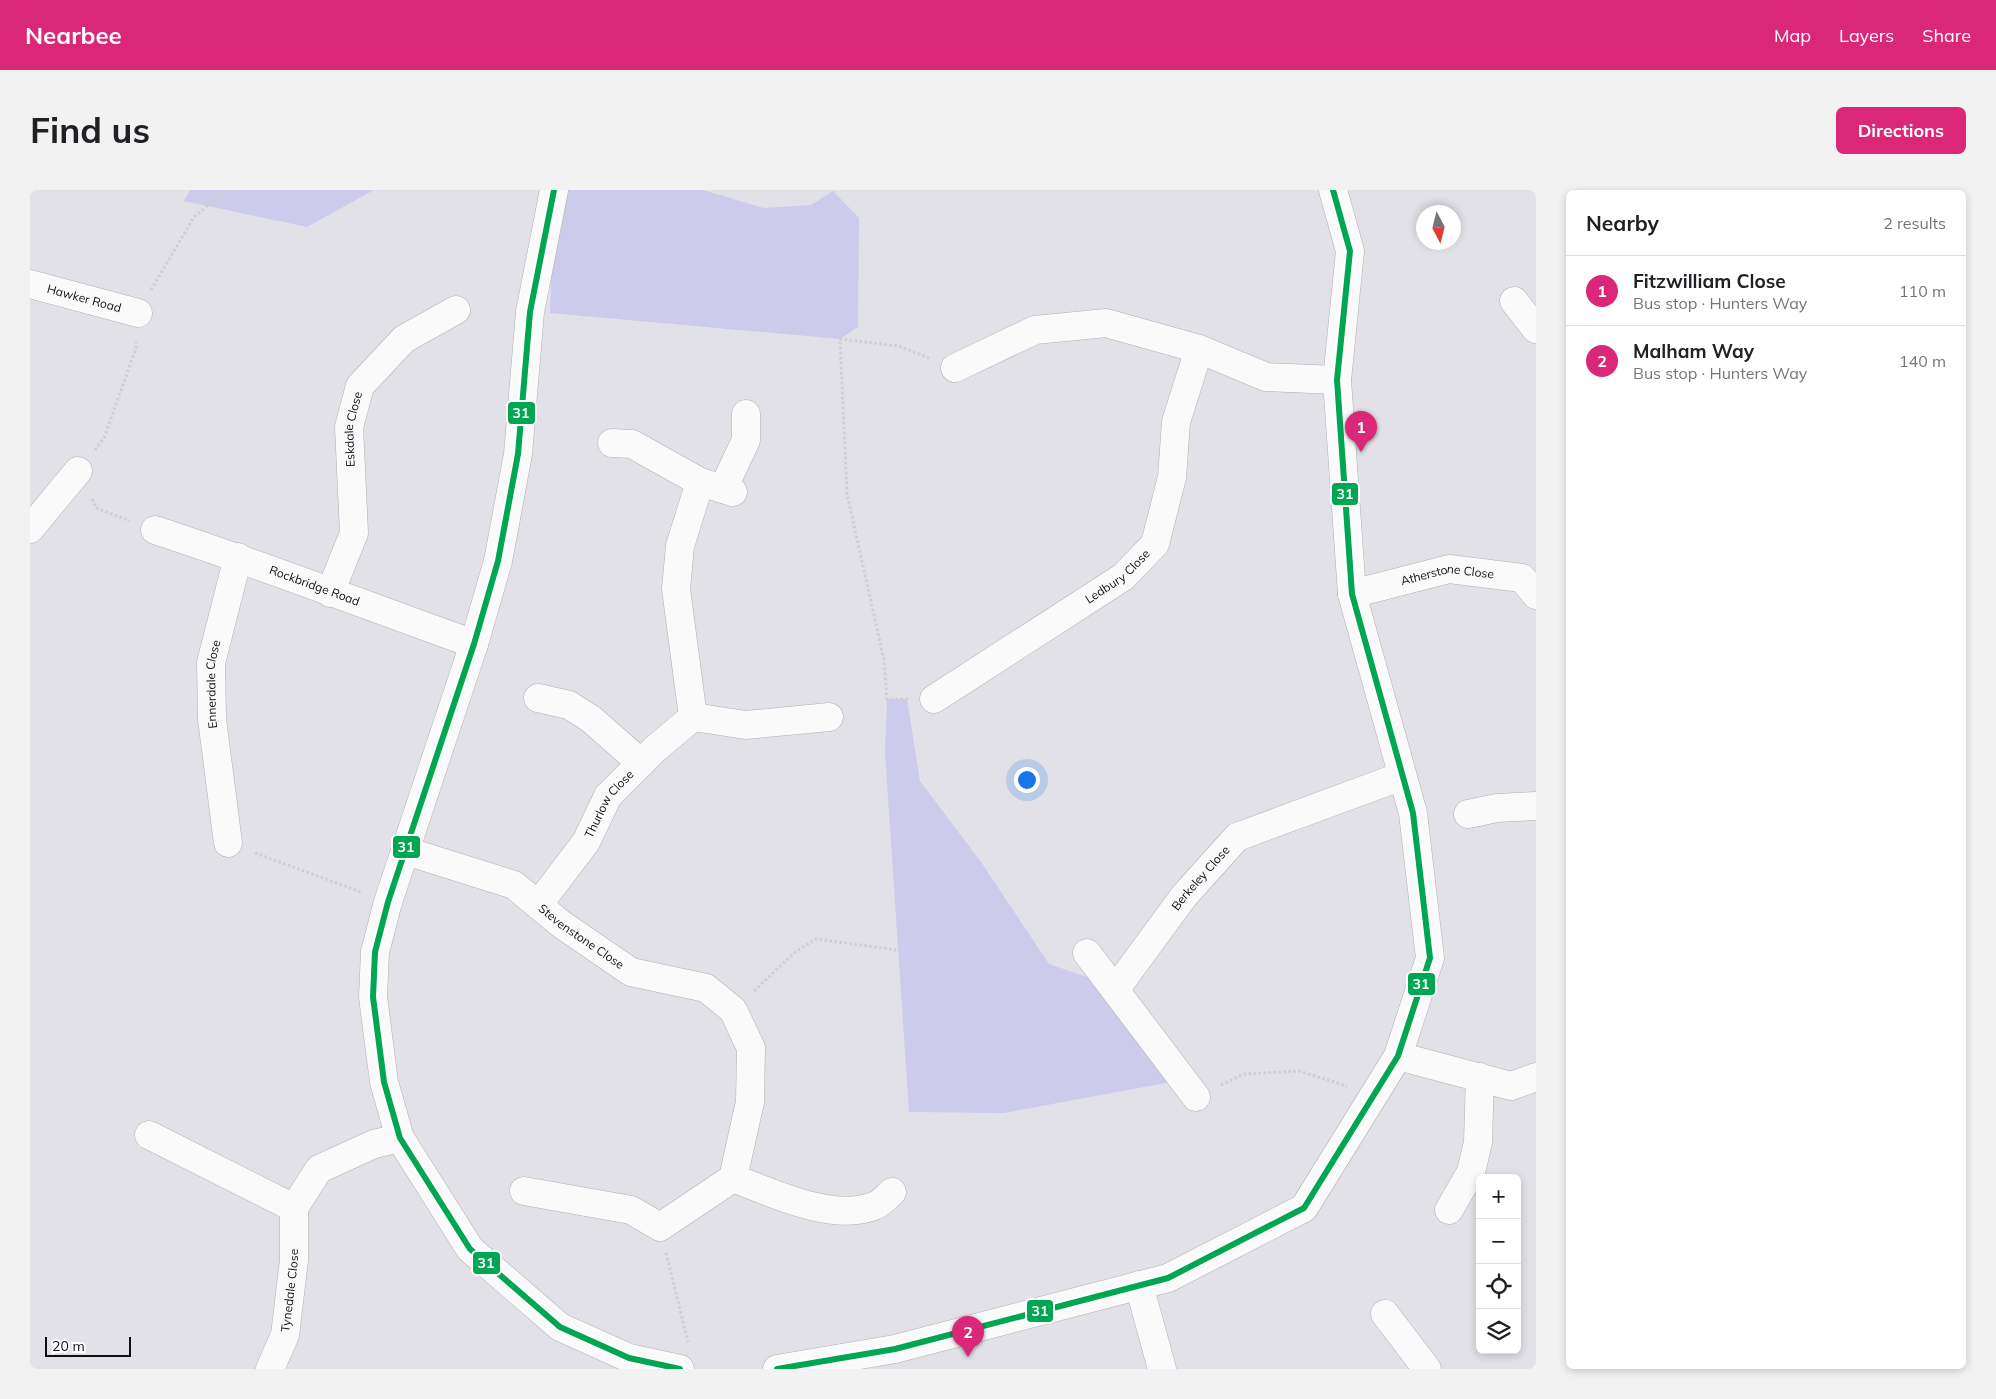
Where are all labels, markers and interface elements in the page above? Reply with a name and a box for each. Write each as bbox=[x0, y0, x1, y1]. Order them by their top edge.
text: Nearbee bbox=[25, 20, 122, 50]
text: Map bbox=[1774, 24, 1811, 47]
text: Layers bbox=[1839, 24, 1894, 47]
text: Share bbox=[1922, 24, 1971, 47]
button: Directions bbox=[1836, 107, 1966, 154]
text: Find us bbox=[30, 108, 150, 152]
north arrow bbox=[1416, 205, 1461, 250]
text: Nearby bbox=[1586, 210, 1659, 236]
text: 2 results bbox=[1883, 213, 1946, 233]
text: Fitzwilliam Close bbox=[1633, 269, 1786, 293]
street label: Hawker Road bbox=[45, 281, 123, 315]
text: 1 bbox=[1597, 281, 1607, 301]
text: 110 m bbox=[1899, 281, 1946, 301]
text: Bus stop · Hunters Way bbox=[1633, 293, 1807, 313]
text: Malham Way bbox=[1633, 339, 1754, 363]
text: 2 bbox=[1597, 351, 1607, 371]
text: 140 m bbox=[1899, 351, 1946, 371]
text: Bus stop · Hunters Way bbox=[1633, 363, 1807, 383]
street label: Eskdale Close bbox=[341, 390, 365, 467]
line badge: 31 bbox=[507, 401, 536, 425]
text: 31 bbox=[513, 404, 529, 422]
pin: 1 bbox=[1345, 411, 1377, 452]
line badge: 31 bbox=[1331, 482, 1359, 506]
text: 31 bbox=[1337, 485, 1353, 503]
street label: Ledbury Close bbox=[1082, 546, 1153, 606]
street label: Atherstone Close bbox=[1399, 561, 1495, 588]
street label: Rockbridge Road bbox=[267, 562, 362, 609]
street label: Ennerdale Close bbox=[203, 638, 224, 730]
street label: Thurlow Close bbox=[581, 767, 637, 840]
your location bbox=[1014, 767, 1040, 793]
line badge: 31 bbox=[392, 835, 421, 859]
text: 31 bbox=[398, 838, 414, 856]
street label: Berkeley Close bbox=[1168, 842, 1233, 913]
street label: Stevenstone Close bbox=[536, 900, 627, 972]
line badge: 31 bbox=[1407, 972, 1436, 996]
text: 31 bbox=[1413, 975, 1429, 993]
map controls bbox=[1476, 1174, 1521, 1354]
button: + bbox=[1476, 1174, 1521, 1219]
button: − bbox=[1476, 1219, 1521, 1264]
street label: Tynedale Close bbox=[277, 1249, 301, 1333]
line badge: 31 bbox=[472, 1251, 501, 1275]
text: 31 bbox=[478, 1254, 494, 1272]
button: locate bbox=[1476, 1264, 1521, 1309]
line badge: 31 bbox=[1026, 1299, 1054, 1323]
text: 31 bbox=[1032, 1302, 1048, 1320]
button: layers bbox=[1476, 1309, 1521, 1354]
pin: 2 bbox=[952, 1316, 984, 1357]
scale bar bbox=[45, 1334, 131, 1357]
text: 20 m bbox=[52, 1337, 85, 1355]

